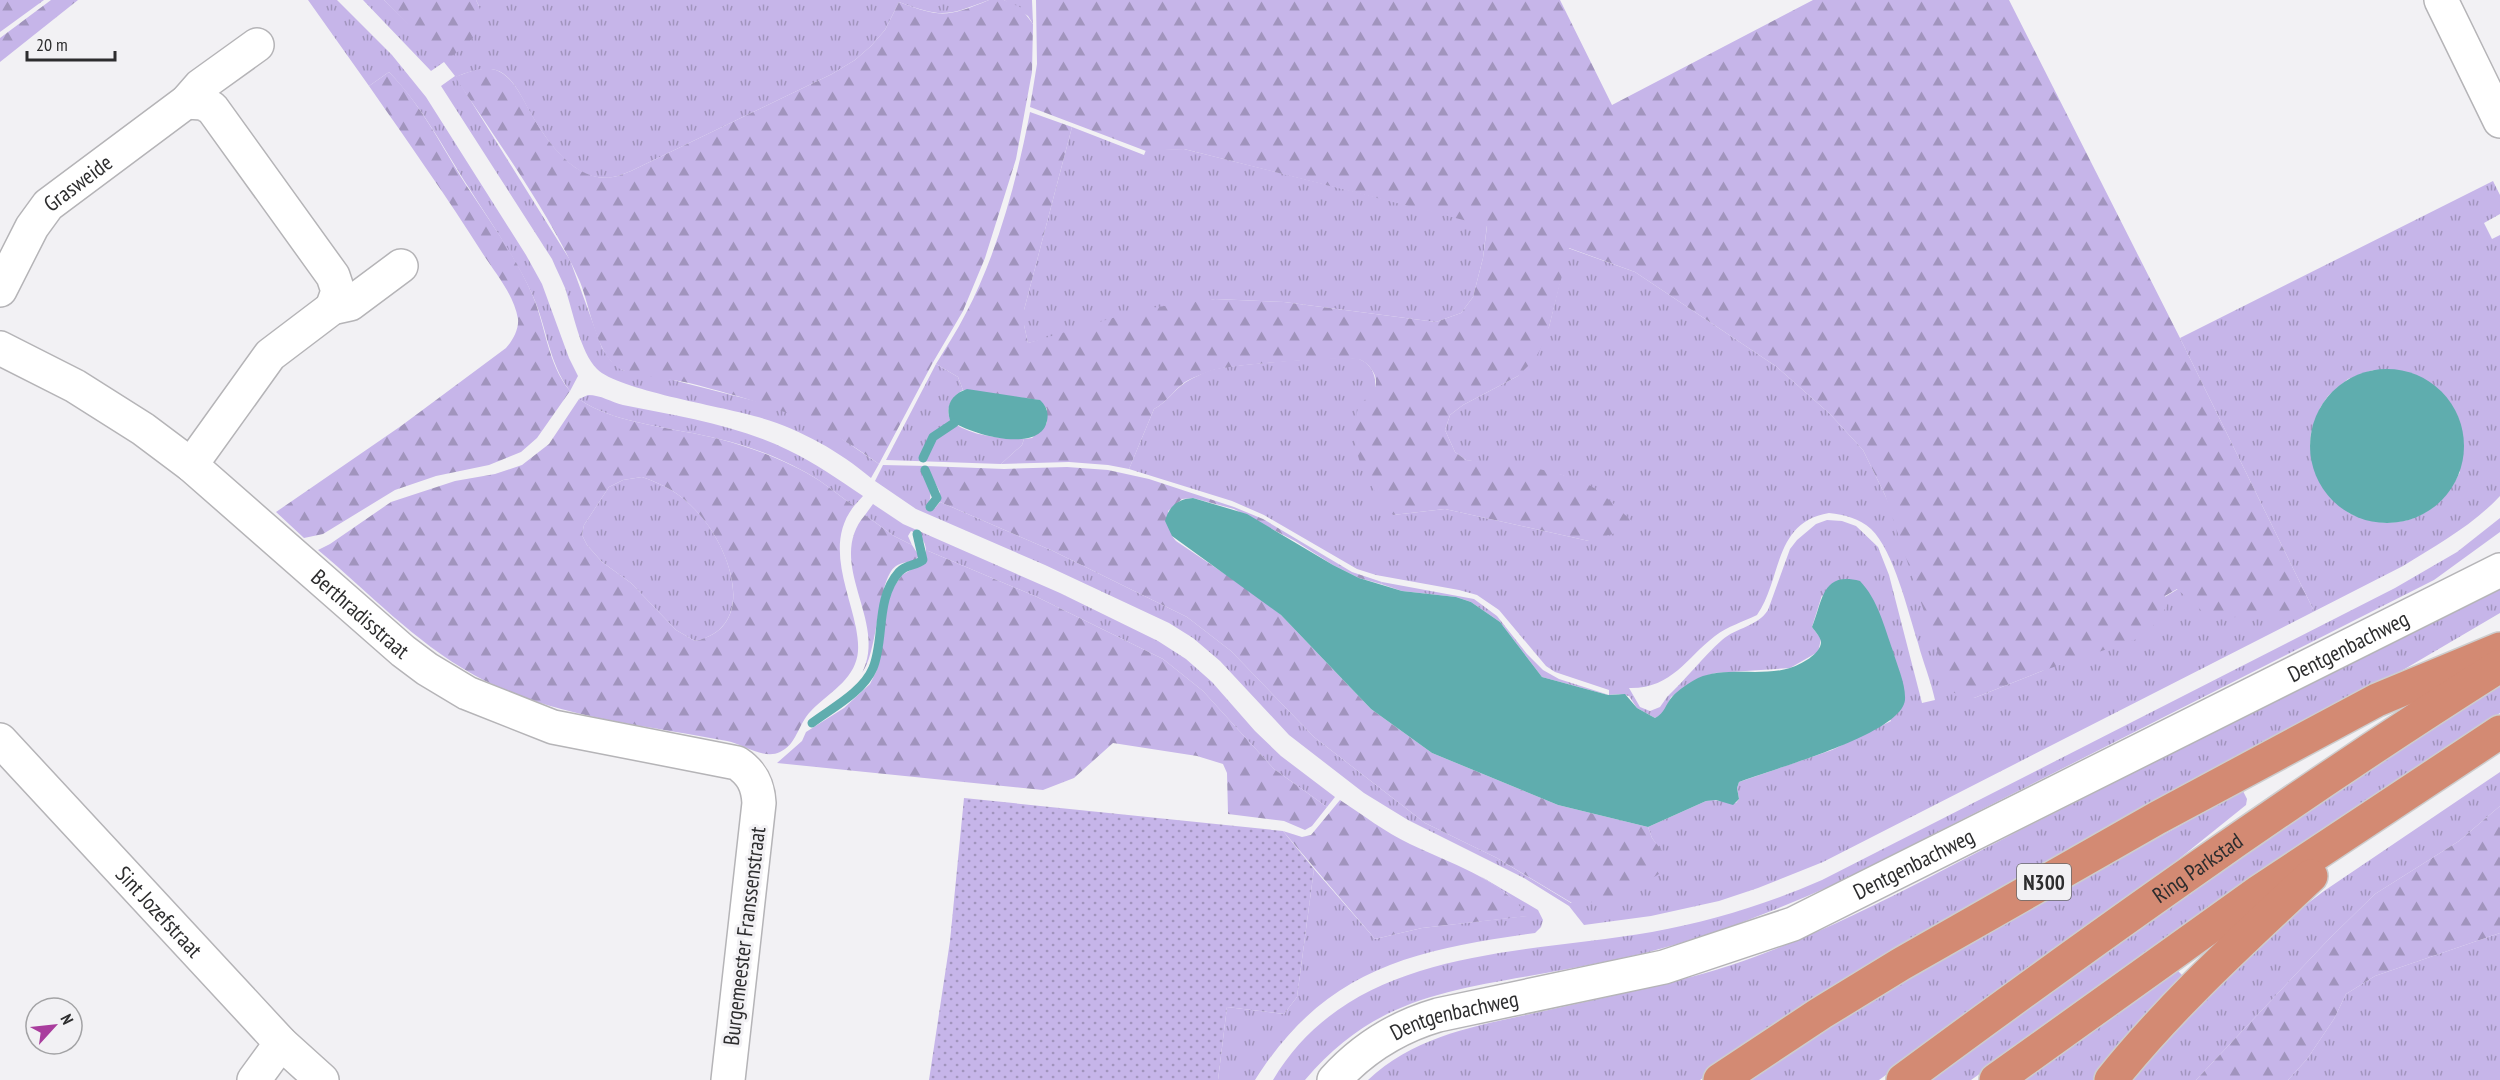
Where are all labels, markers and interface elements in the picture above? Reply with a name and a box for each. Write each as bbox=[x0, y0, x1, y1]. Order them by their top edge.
scale bar bbox=[27, 24, 116, 62]
text: 20 m bbox=[36, 33, 68, 56]
street label: Grasweide bbox=[38, 148, 118, 217]
street label: Berthradisstraat bbox=[306, 563, 415, 665]
street label: Dentgenbachweg bbox=[2283, 604, 2413, 688]
street label: Dentgenbachweg bbox=[1848, 822, 1979, 906]
street label: Burgemeester Franssenstraat bbox=[717, 825, 771, 1047]
street label: Ring Parkstad bbox=[2147, 827, 2248, 909]
street label: Sint Jozefstraat bbox=[110, 860, 208, 963]
road number: N300 bbox=[2017, 864, 2071, 900]
street label: Dentgenbachweg bbox=[1385, 984, 1521, 1046]
north arrow bbox=[24, 996, 84, 1056]
text: N bbox=[56, 1011, 78, 1028]

